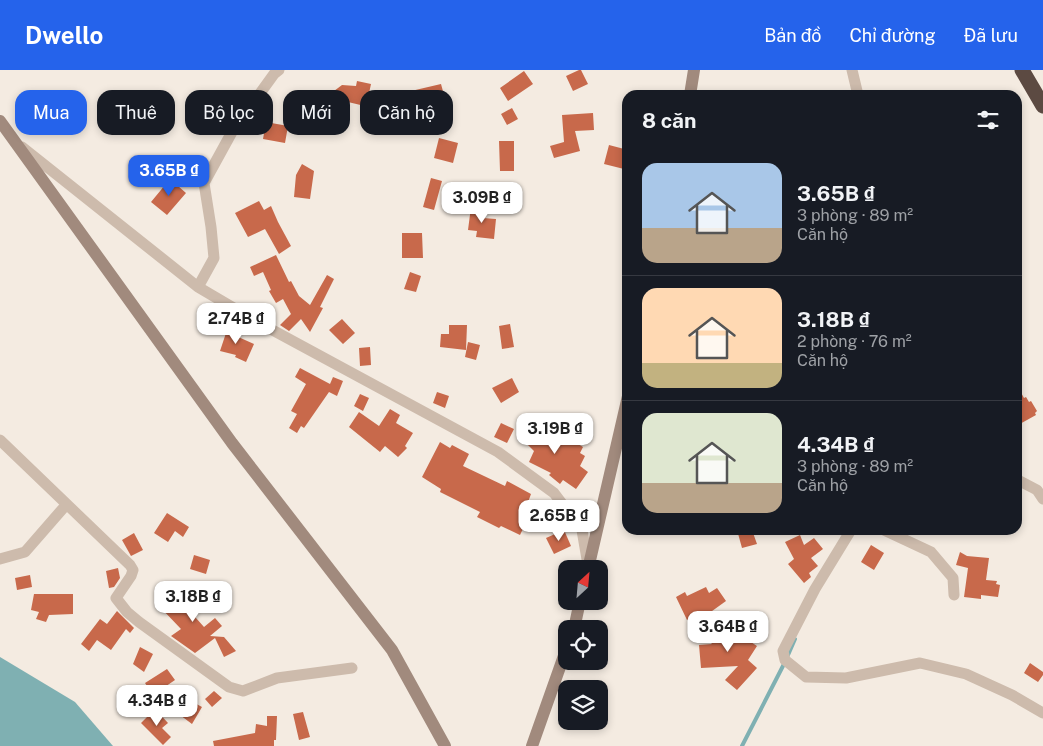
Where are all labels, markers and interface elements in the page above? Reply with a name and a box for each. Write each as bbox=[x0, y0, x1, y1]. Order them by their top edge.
text: Dwello bbox=[25, 21, 103, 49]
text: Bản đồ bbox=[764, 25, 821, 46]
text: Chỉ đường bbox=[849, 25, 936, 46]
text: Đã lưu bbox=[964, 25, 1018, 46]
chip: Mua bbox=[15, 90, 87, 135]
chip: Thuê bbox=[97, 90, 175, 135]
chip: Bộ lọc bbox=[185, 90, 273, 135]
chip: Mới bbox=[283, 90, 350, 135]
chip: Căn hộ bbox=[360, 90, 453, 135]
icon: filters bbox=[974, 106, 1002, 134]
text: 8 căn bbox=[642, 108, 696, 133]
pin: 3.65B ₫ bbox=[123, 154, 215, 197]
text: 3.65B ₫ bbox=[139, 161, 199, 180]
text: 3.65B ₫ bbox=[797, 181, 875, 206]
pin: 3.09B ₫ bbox=[436, 182, 528, 224]
icon: home bbox=[682, 183, 742, 243]
text: 3.09B ₫ bbox=[453, 188, 511, 207]
text: 3 phòng · 89 m² bbox=[797, 206, 913, 225]
text: Căn hộ bbox=[797, 225, 848, 244]
pin: 2.74B ₫ bbox=[190, 302, 282, 345]
text: 3.18B ₫ bbox=[797, 307, 870, 332]
icon: home bbox=[682, 308, 742, 368]
text: 2.74B ₫ bbox=[208, 309, 264, 328]
text: 2 phòng · 76 m² bbox=[797, 332, 912, 351]
text: Căn hộ bbox=[797, 351, 848, 370]
pin: 3.19B ₫ bbox=[509, 412, 601, 455]
text: 3.19B ₫ bbox=[527, 419, 583, 438]
text: 4.34B ₫ bbox=[797, 432, 874, 457]
icon: home bbox=[682, 433, 742, 493]
text: 3 phòng · 89 m² bbox=[797, 457, 913, 476]
text: Căn hộ bbox=[797, 476, 848, 495]
pin: 2.65B ₫ bbox=[513, 500, 605, 542]
text: 2.65B ₫ bbox=[530, 506, 588, 525]
north arrow bbox=[558, 560, 608, 610]
map controls bbox=[558, 560, 608, 730]
pin: 3.18B ₫ bbox=[147, 580, 239, 623]
text: 3.18B ₫ bbox=[165, 587, 221, 606]
pin: 3.64B ₫ bbox=[682, 610, 774, 653]
text: 3.64B ₫ bbox=[698, 617, 758, 636]
button: locate bbox=[558, 620, 608, 670]
button: layers bbox=[558, 680, 608, 730]
pin: 4.34B ₫ bbox=[111, 684, 203, 727]
text: 4.34B ₫ bbox=[127, 691, 187, 710]

